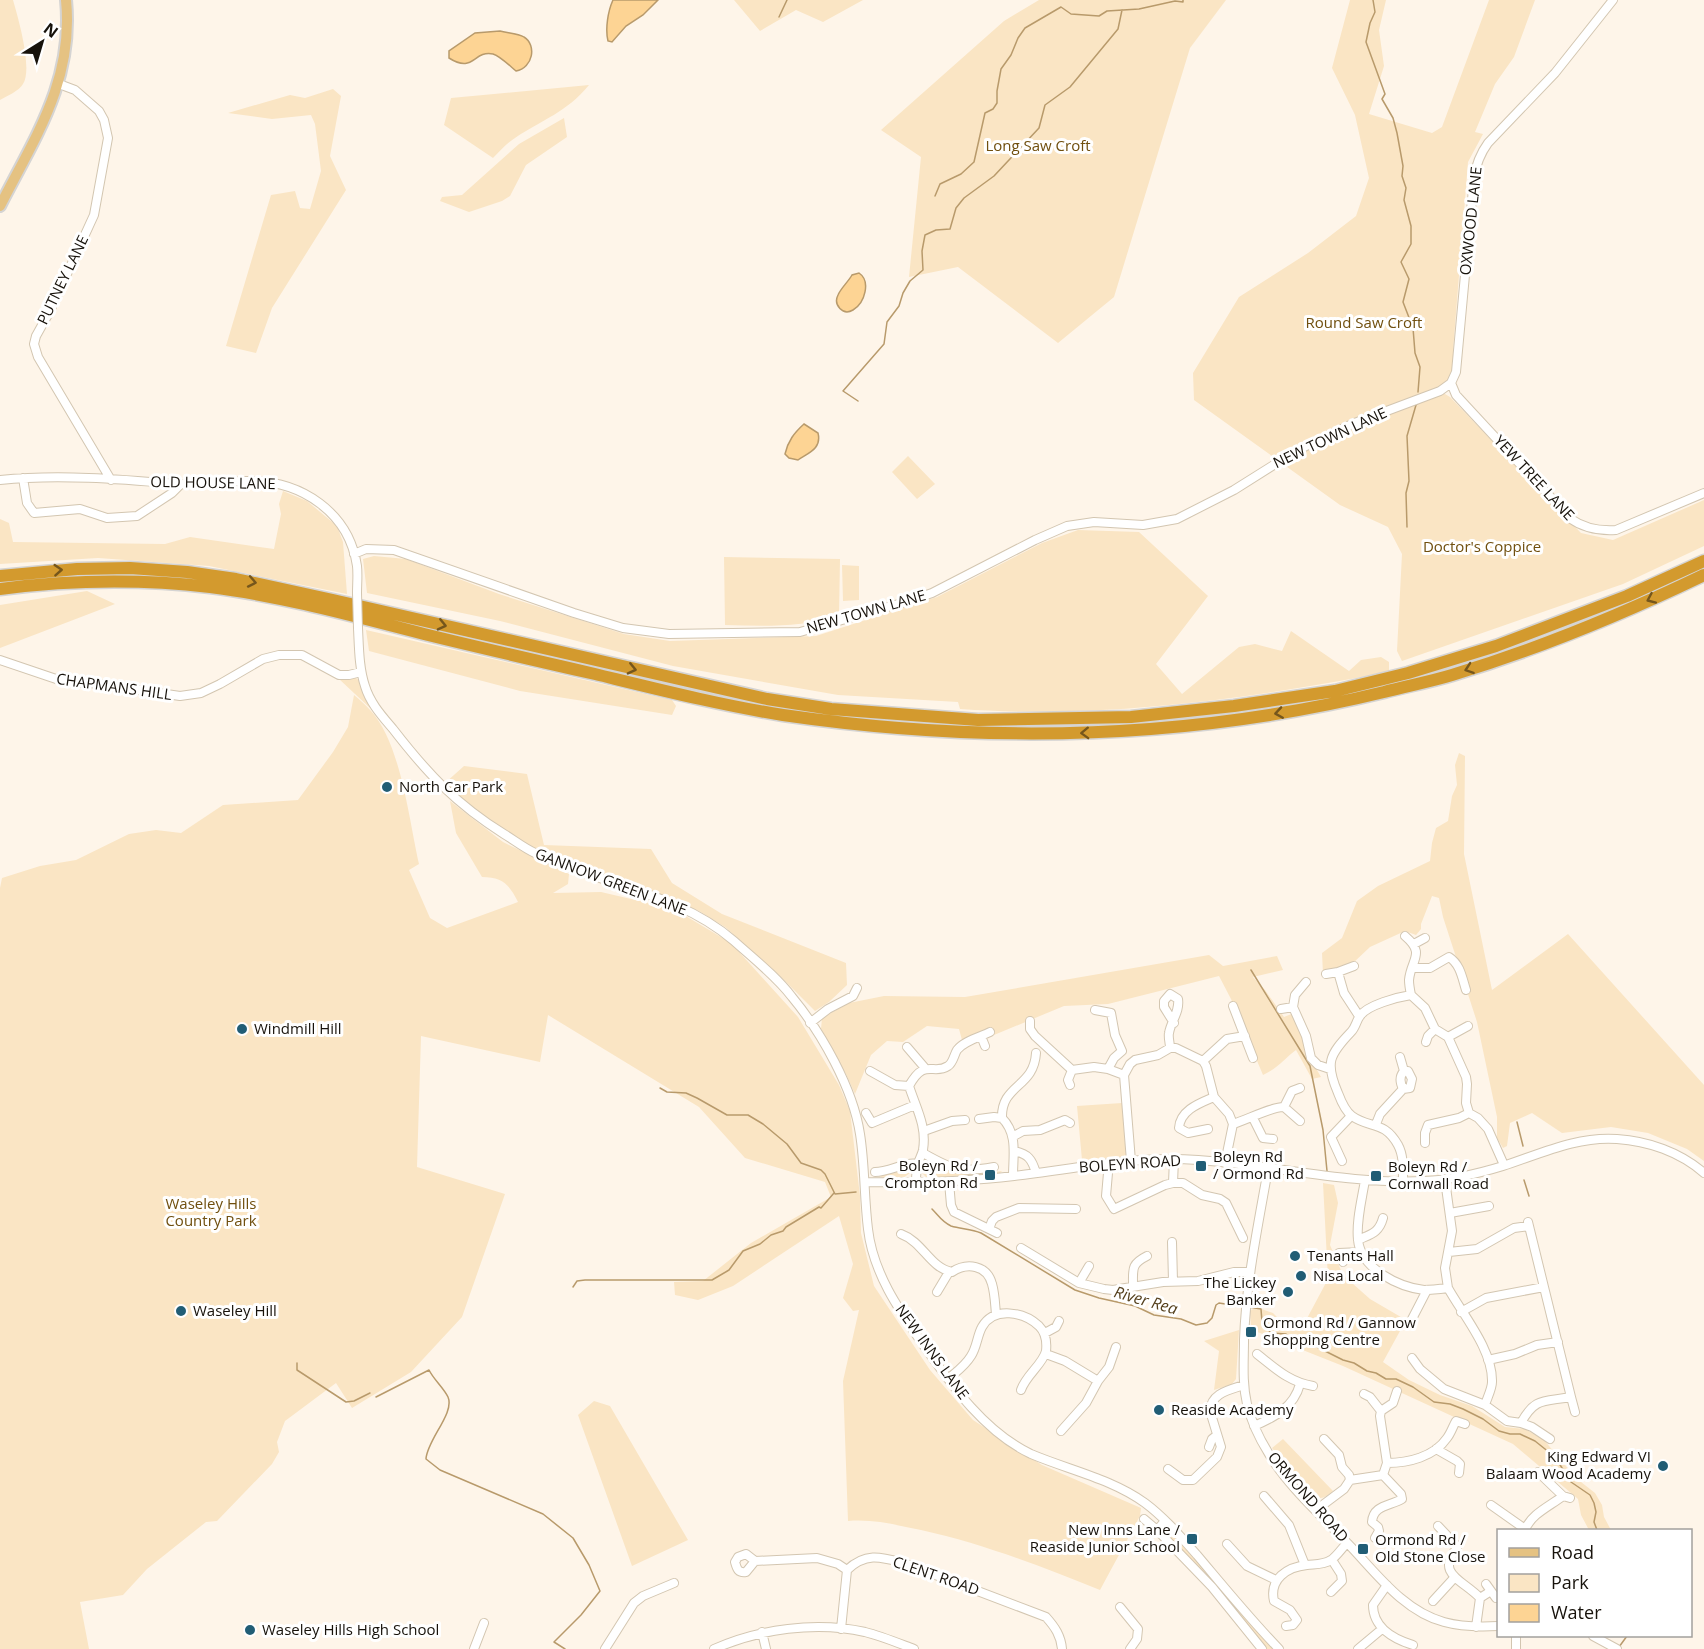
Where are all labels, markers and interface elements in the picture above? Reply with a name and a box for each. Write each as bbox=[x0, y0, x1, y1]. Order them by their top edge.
north arrow bbox=[12, 12, 72, 72]
text: N bbox=[39, 17, 63, 43]
park label: Long Saw Croft bbox=[985, 135, 1091, 155]
street label: OXWOOD LANE bbox=[1454, 166, 1486, 276]
street label: PUTNEY LANE bbox=[32, 232, 92, 328]
park label: Round Saw Croft bbox=[1306, 312, 1422, 332]
street label: NEW TOWN LANE bbox=[1269, 402, 1390, 472]
street label: YEW TREE LANE bbox=[1490, 430, 1579, 524]
street label: OLD HOUSE LANE bbox=[150, 471, 276, 493]
park label: Doctor's Coppice bbox=[1423, 536, 1541, 556]
one-way arrow bbox=[54, 564, 63, 577]
one-way arrow bbox=[247, 575, 257, 588]
street label: NEW TOWN LANE bbox=[804, 584, 928, 638]
one-way arrow bbox=[1646, 592, 1657, 604]
one-way arrow bbox=[437, 618, 447, 631]
one-way arrow bbox=[627, 662, 637, 675]
one-way arrow bbox=[1464, 662, 1475, 675]
street label: CHAPMANS HILL bbox=[55, 668, 173, 704]
one-way arrow bbox=[1275, 707, 1284, 719]
one-way arrow bbox=[1081, 726, 1090, 739]
place label: North Car Park bbox=[399, 776, 503, 796]
marker: North Car Park bbox=[380, 780, 394, 794]
street label: GANNOW GREEN LANE bbox=[532, 843, 690, 919]
place label: Windmill Hill bbox=[254, 1018, 342, 1038]
marker: Windmill Hill bbox=[235, 1022, 249, 1036]
place label: Boleyn Rd / Ormond Rd bbox=[1213, 1146, 1304, 1183]
street label: BOLEYN ROAD bbox=[1078, 1149, 1182, 1177]
place label: Boleyn Rd / Crompton Rd bbox=[884, 1155, 978, 1192]
place label: Boleyn Rd / Cornwall Road bbox=[1388, 1156, 1489, 1193]
marker: Boleyn Rd / Ormond Rd bbox=[1194, 1159, 1208, 1173]
marker: Boleyn Rd / Crompton Rd bbox=[983, 1168, 997, 1182]
marker: Boleyn Rd / Cornwall Road bbox=[1369, 1169, 1383, 1183]
park label: Waseley Hills Country Park bbox=[165, 1193, 257, 1230]
place label: Tenants Hall bbox=[1307, 1245, 1394, 1265]
marker: Tenants Hall bbox=[1288, 1249, 1302, 1263]
place label: Nisa Local bbox=[1313, 1265, 1384, 1285]
marker: Nisa Local bbox=[1294, 1269, 1308, 1283]
place label: The Lickey Banker bbox=[1204, 1272, 1276, 1309]
water label: River Rea bbox=[1112, 1280, 1180, 1320]
marker: The Lickey Banker bbox=[1281, 1285, 1295, 1299]
place label: Waseley Hill bbox=[193, 1300, 277, 1320]
street label: NEW INNS LANE bbox=[891, 1300, 974, 1403]
marker: Waseley Hill bbox=[174, 1304, 188, 1318]
place label: Ormond Rd / Gannow Shopping Centre bbox=[1263, 1312, 1416, 1349]
marker: Ormond Rd / Gannow Shopping Centre bbox=[1244, 1325, 1258, 1339]
place label: Reaside Academy bbox=[1171, 1399, 1294, 1419]
marker: Reaside Academy bbox=[1152, 1403, 1166, 1417]
place label: King Edward VI Balaam Wood Academy bbox=[1486, 1446, 1651, 1483]
street label: ORMOND ROAD bbox=[1264, 1447, 1354, 1546]
marker: King Edward VI Balaam Wood Academy bbox=[1656, 1459, 1670, 1473]
place label: New Inns Lane / Reaside Junior School bbox=[1030, 1519, 1180, 1556]
place label: Ormond Rd / Old Stone Close bbox=[1375, 1529, 1485, 1566]
legend bbox=[1497, 1529, 1692, 1637]
marker: New Inns Lane / Reaside Junior School bbox=[1185, 1532, 1199, 1546]
text: Road bbox=[1551, 1540, 1594, 1564]
marker: Ormond Rd / Old Stone Close bbox=[1356, 1542, 1370, 1556]
street label: CLENT ROAD bbox=[890, 1551, 982, 1599]
text: Park bbox=[1551, 1570, 1589, 1594]
text: Water bbox=[1551, 1600, 1602, 1624]
place label: Waseley Hills High School bbox=[262, 1619, 439, 1639]
marker: Waseley Hills High School bbox=[243, 1623, 257, 1637]

